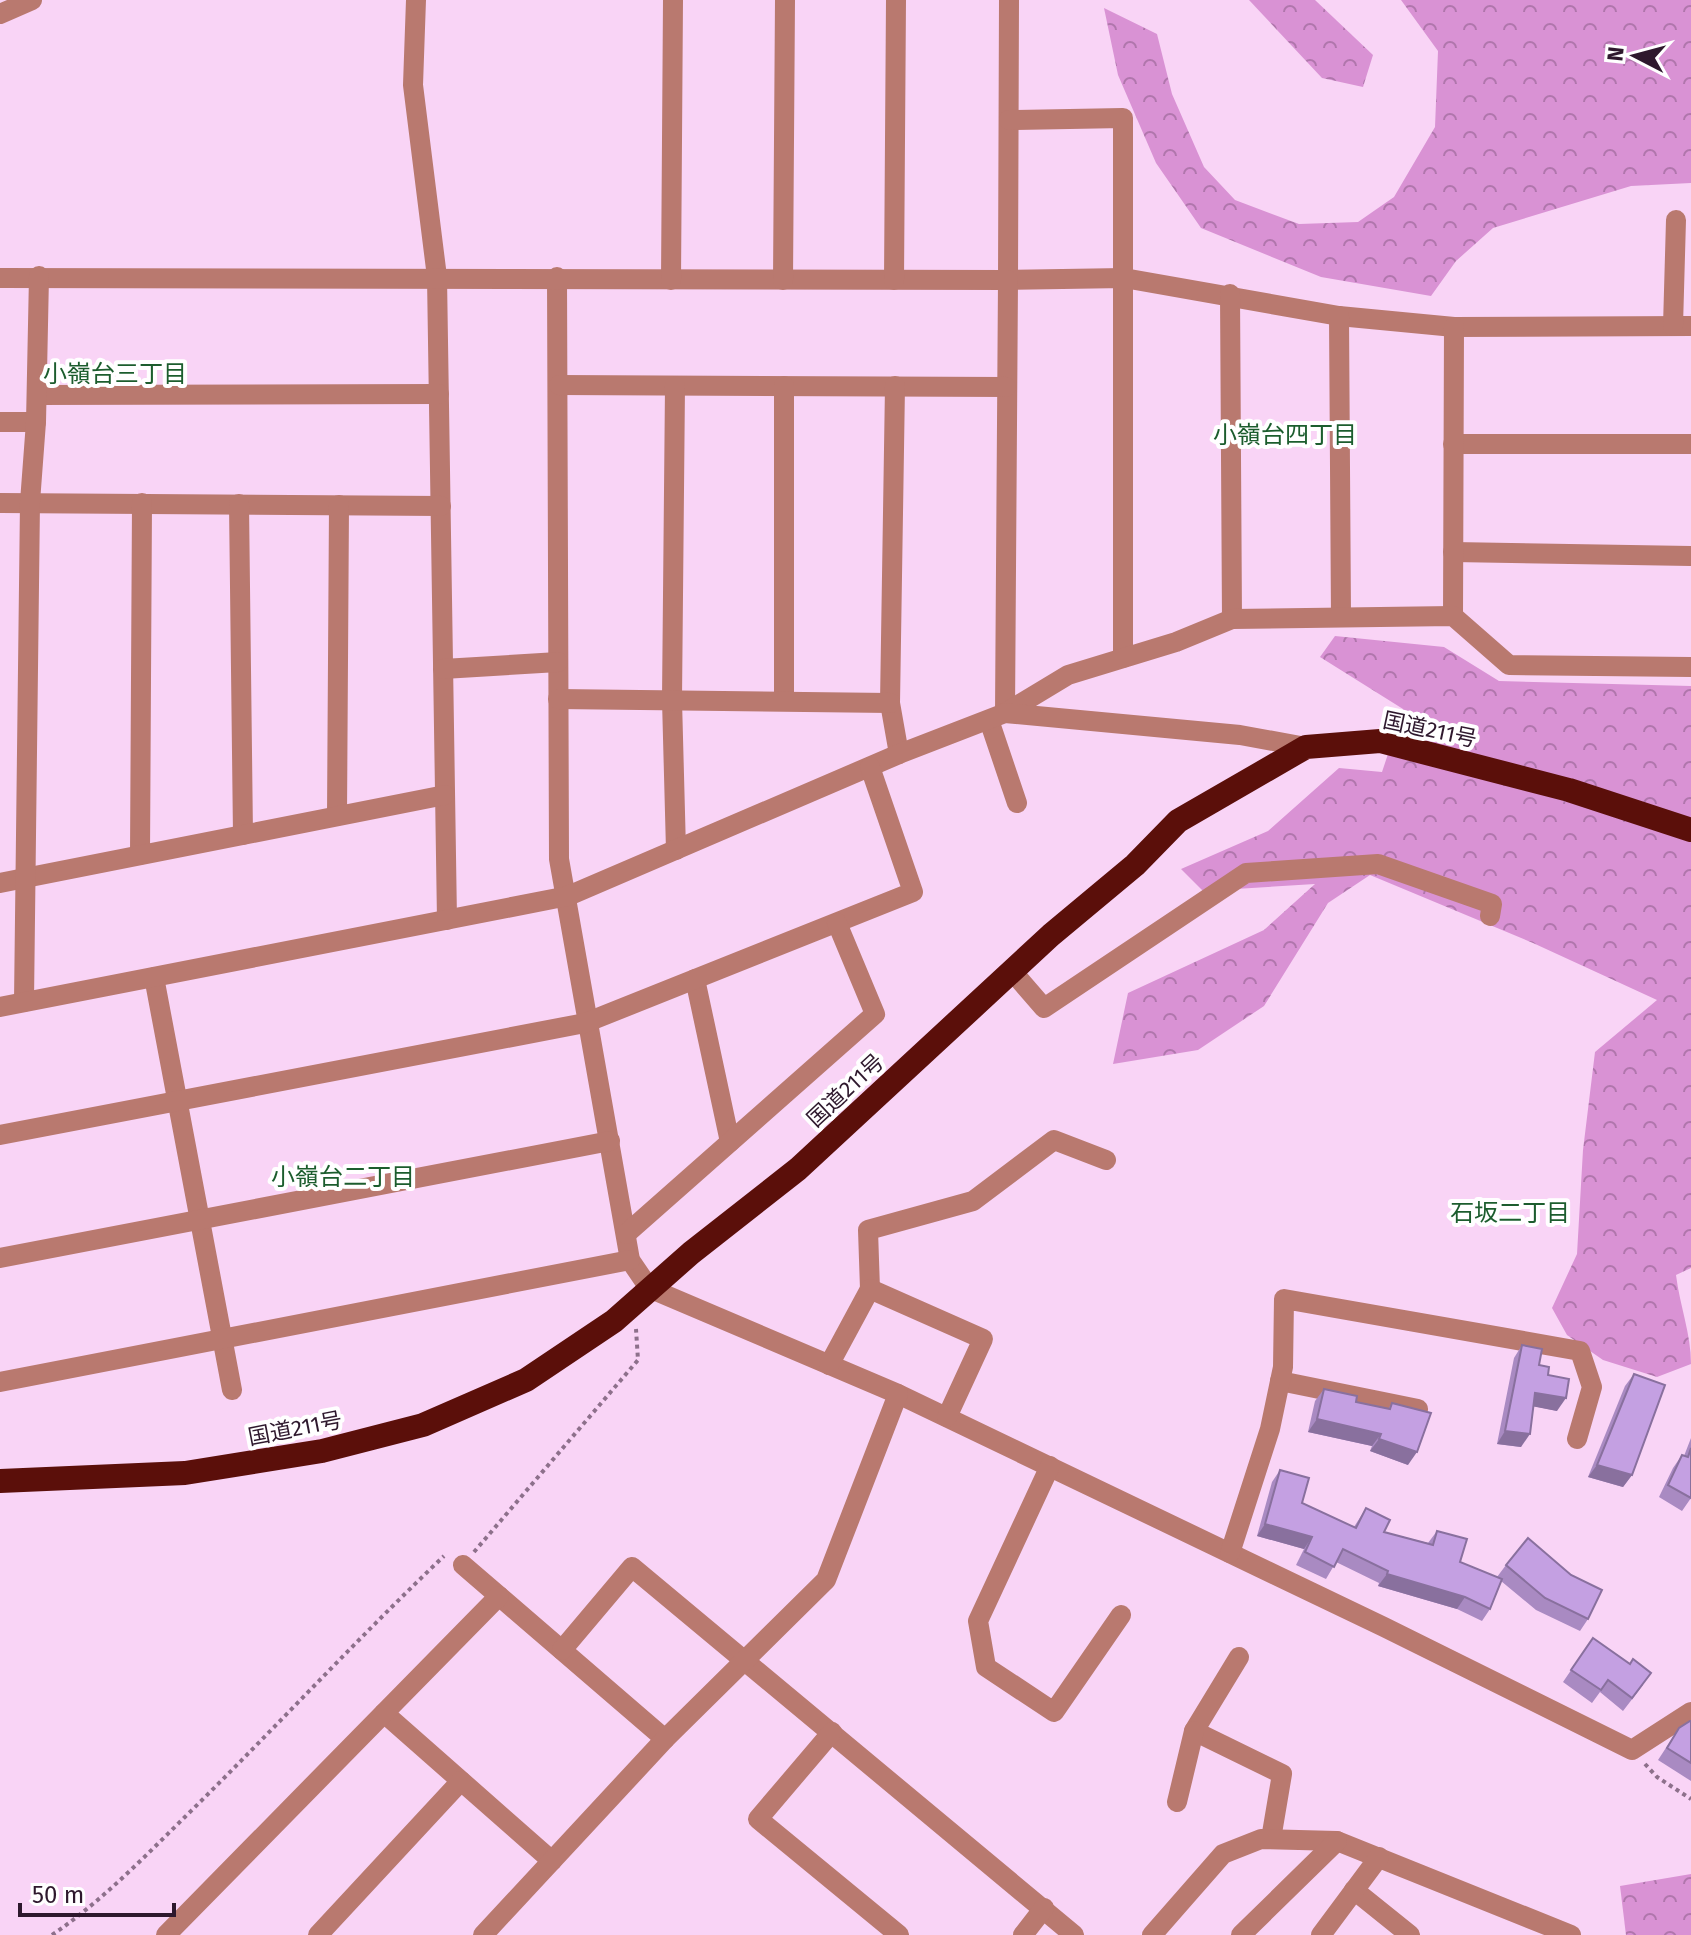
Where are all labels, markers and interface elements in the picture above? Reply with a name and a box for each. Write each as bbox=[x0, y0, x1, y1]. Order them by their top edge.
north arrow bbox=[1595, 16, 1675, 96]
text: N bbox=[1601, 45, 1630, 63]
district label: 小嶺台三丁目 bbox=[43, 360, 187, 388]
district label: 小嶺台四丁目 bbox=[1213, 421, 1357, 449]
street label: 国道211号 bbox=[1381, 706, 1479, 753]
street label: 国道211号 bbox=[801, 1048, 889, 1133]
district label: 小嶺台二丁目 bbox=[271, 1163, 415, 1191]
district label: 石坂二丁目 bbox=[1450, 1199, 1570, 1227]
street label: 国道211号 bbox=[246, 1406, 344, 1451]
scale bar bbox=[20, 1867, 174, 1917]
text: 50 m bbox=[32, 1881, 84, 1909]

